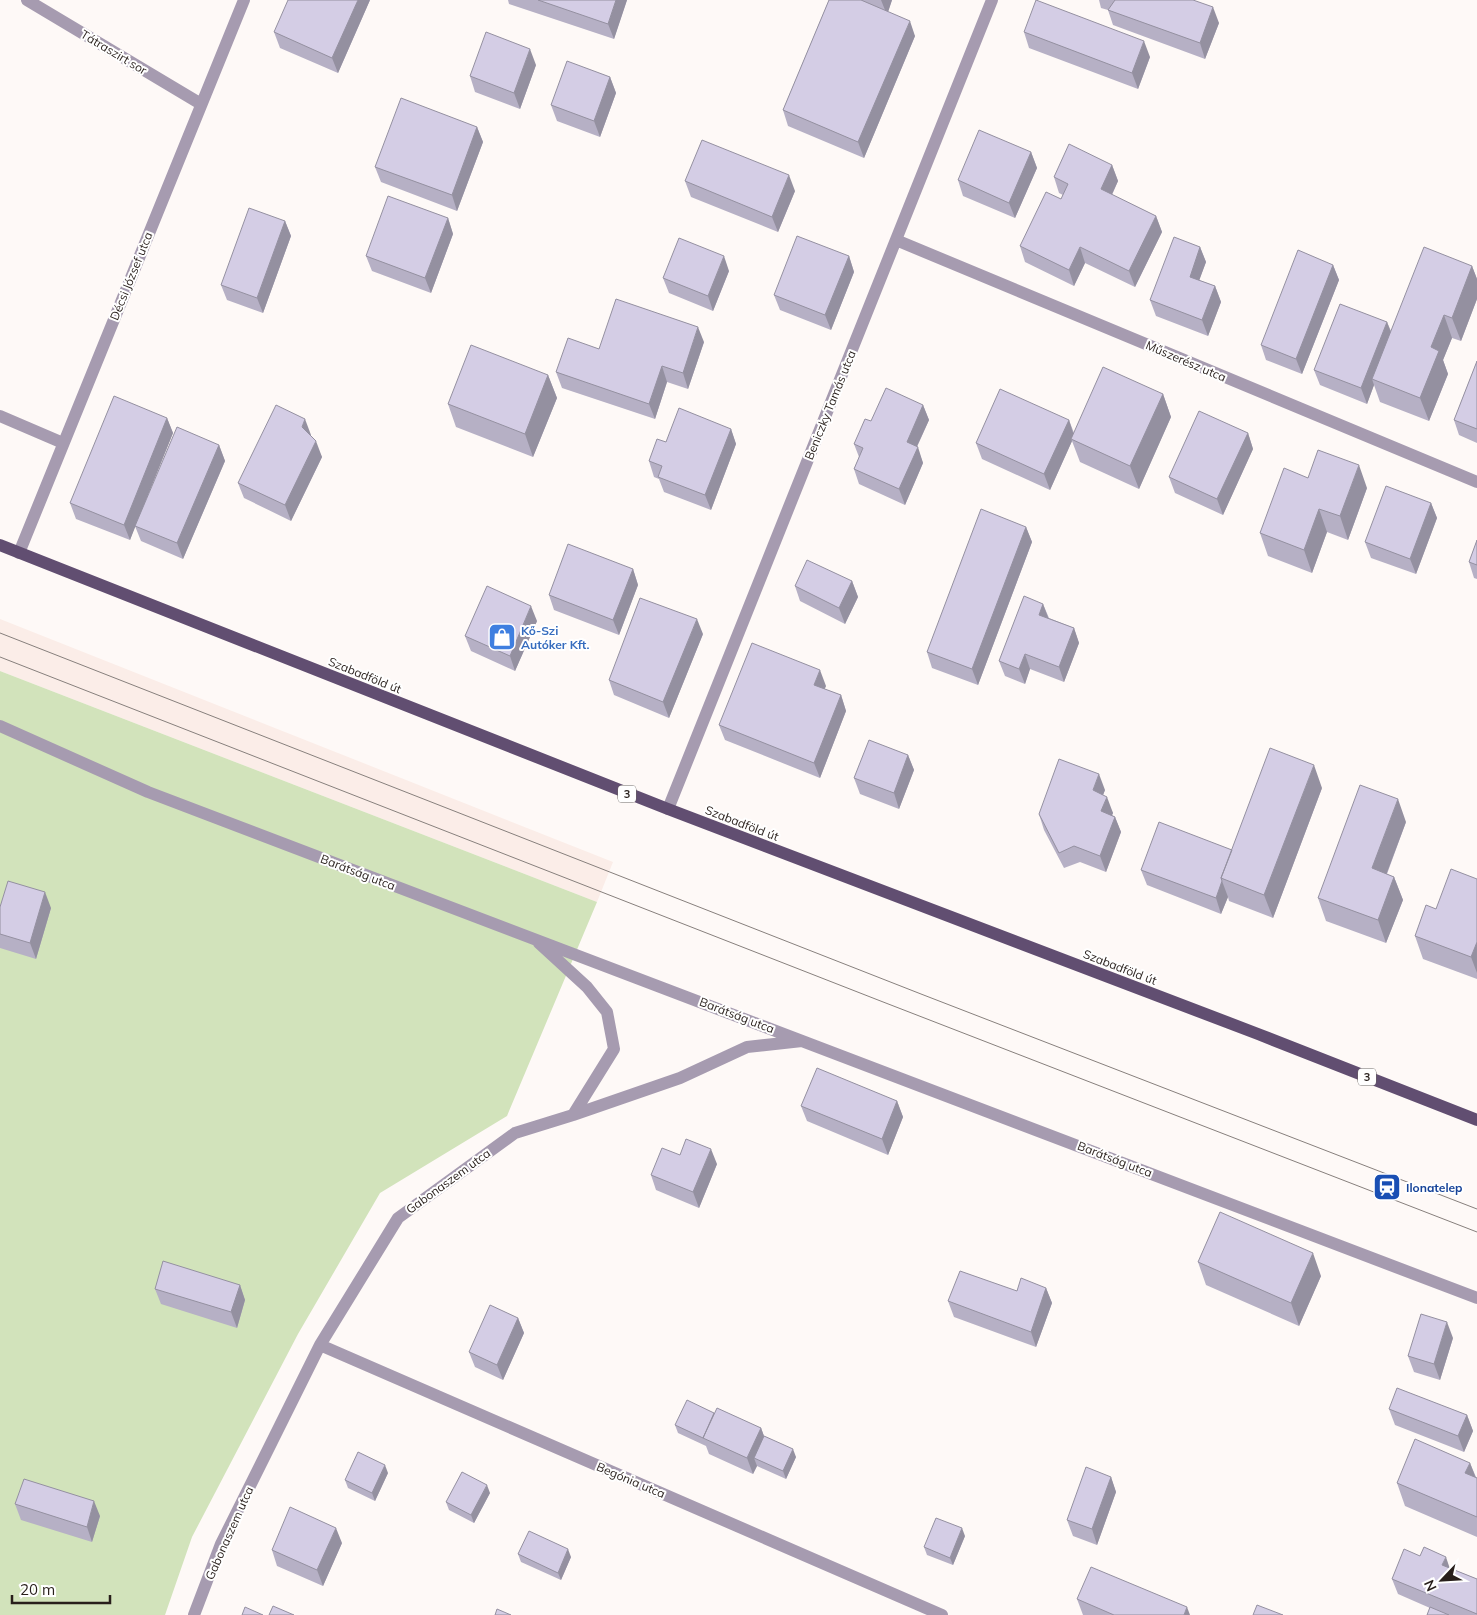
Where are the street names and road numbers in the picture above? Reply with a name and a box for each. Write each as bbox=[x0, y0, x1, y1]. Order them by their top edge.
street label: Tátraszirt sor bbox=[78, 26, 150, 78]
street label: Décsi József utca bbox=[106, 230, 156, 322]
street label: Műszerész utca bbox=[1144, 337, 1228, 385]
street label: Beniczky Tamás utca bbox=[801, 348, 859, 462]
street label: Szabadföld út bbox=[326, 654, 404, 696]
road number: 3 bbox=[618, 786, 636, 802]
street label: Szabadföld út bbox=[703, 802, 781, 844]
street label: Barátság utca bbox=[319, 851, 397, 893]
street label: Szabadföld út bbox=[1081, 946, 1159, 988]
street label: Barátság utca bbox=[698, 994, 776, 1036]
road number: 3 bbox=[1358, 1068, 1376, 1086]
street label: Barátság utca bbox=[1076, 1138, 1154, 1180]
street label: Gabonaszem utca bbox=[403, 1145, 493, 1217]
street label: Begónia utca bbox=[594, 1459, 668, 1501]
street label: Gabonaszem utca bbox=[202, 1484, 256, 1582]

